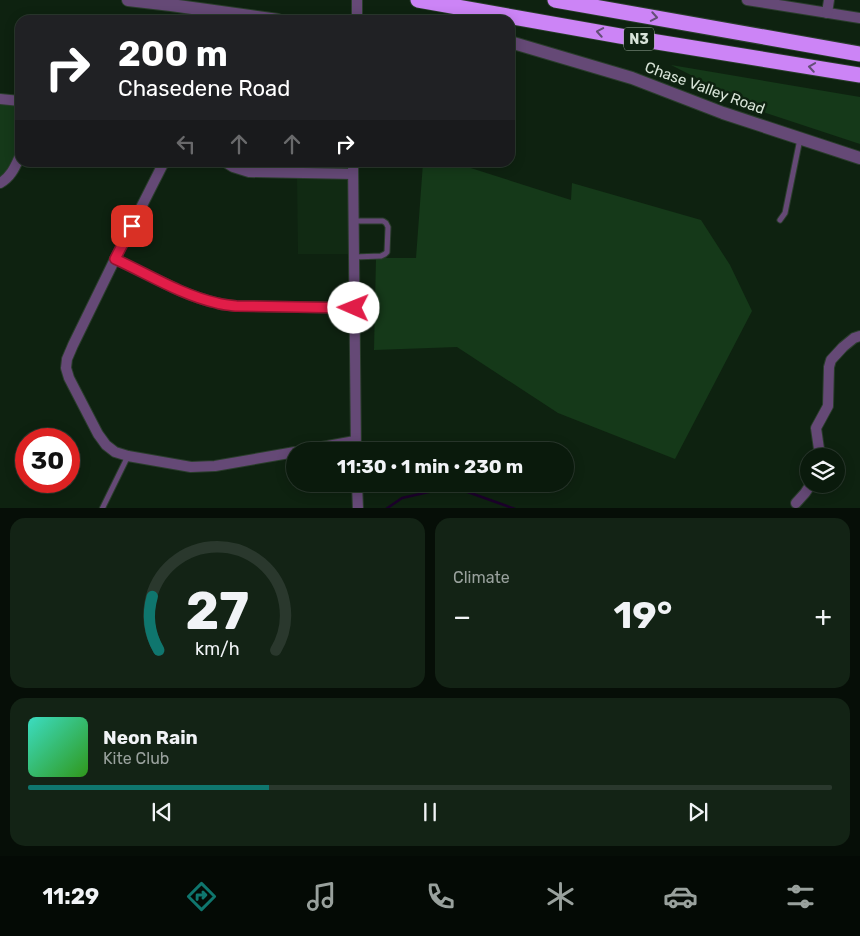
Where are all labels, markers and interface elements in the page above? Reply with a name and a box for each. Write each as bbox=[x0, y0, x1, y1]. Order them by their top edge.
one-way arrow bbox=[650, 12, 659, 22]
one-way arrow bbox=[595, 28, 604, 38]
road number: N3 bbox=[624, 28, 654, 50]
text: 200 m bbox=[118, 33, 228, 75]
icon: right bbox=[35, 35, 100, 100]
street label: Chase Valley Road bbox=[642, 58, 768, 118]
one-way arrow bbox=[808, 63, 816, 73]
text: Chasedene Road bbox=[118, 75, 290, 102]
icon: left bbox=[172, 130, 200, 158]
icon: ahead bbox=[225, 130, 253, 158]
icon: ahead bbox=[278, 130, 306, 158]
icon: right bbox=[331, 130, 359, 158]
pin bbox=[111, 205, 153, 247]
icon: arrive bbox=[118, 212, 146, 240]
position arrow bbox=[327, 281, 379, 333]
speed limit sign: 30 bbox=[15, 428, 80, 493]
map controls bbox=[800, 448, 845, 493]
button: layers bbox=[800, 448, 845, 493]
text: 11:30 · 1 min · 230 m bbox=[337, 455, 523, 478]
text: Climate bbox=[453, 568, 510, 587]
text: 27 bbox=[186, 580, 249, 642]
text: 19° bbox=[613, 592, 672, 638]
text: − bbox=[453, 600, 471, 633]
text: + bbox=[815, 600, 832, 633]
text: km/h bbox=[195, 638, 240, 659]
text: Neon Rain bbox=[103, 726, 198, 749]
text: Kite Club bbox=[103, 749, 169, 768]
icon: previous bbox=[148, 798, 176, 826]
icon: pause bbox=[416, 798, 444, 826]
icon: next bbox=[684, 798, 712, 826]
icon: directions bbox=[184, 879, 219, 914]
icon: music bbox=[304, 879, 339, 914]
icon: phone bbox=[423, 879, 458, 914]
icon: climate bbox=[543, 879, 578, 914]
icon: car bbox=[663, 879, 698, 914]
icon: filters bbox=[783, 879, 818, 914]
text: 11:29 bbox=[42, 883, 99, 910]

